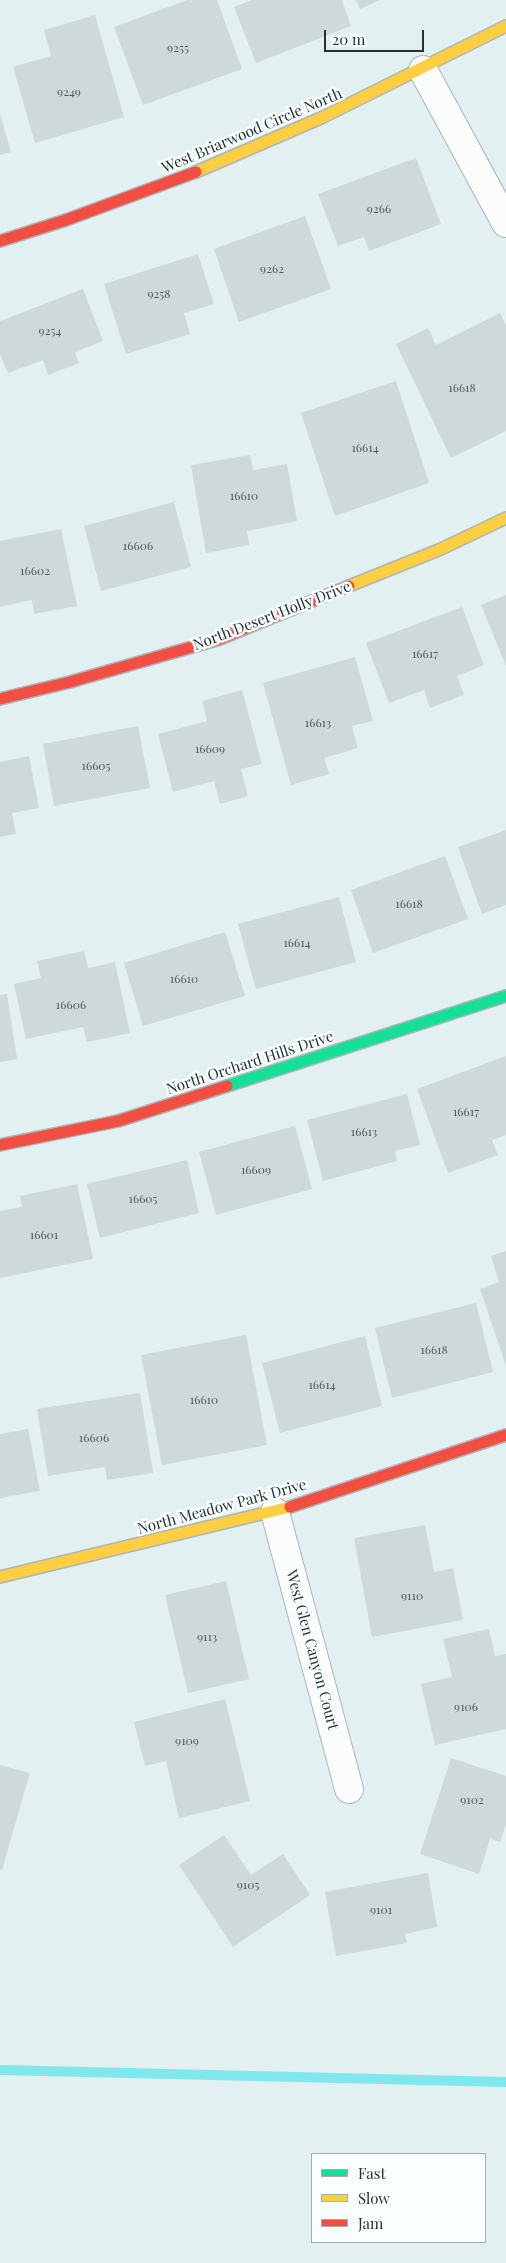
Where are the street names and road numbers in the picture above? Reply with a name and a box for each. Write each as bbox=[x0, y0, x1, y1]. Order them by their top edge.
street label: West Briarwood Circle North bbox=[159, 85, 345, 177]
street label: North Desert Holly Drive bbox=[191, 578, 353, 654]
street label: North Orchard Hills Drive bbox=[164, 1027, 336, 1099]
street label: North Meadow Park Drive bbox=[136, 1476, 308, 1538]
street label: West Glen Canyon Court bbox=[282, 1568, 342, 1732]

